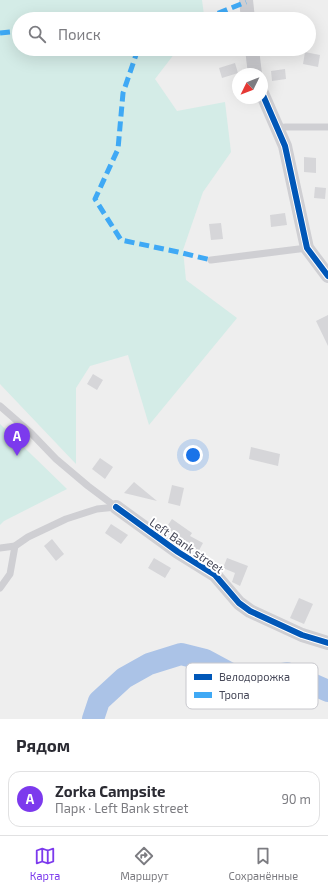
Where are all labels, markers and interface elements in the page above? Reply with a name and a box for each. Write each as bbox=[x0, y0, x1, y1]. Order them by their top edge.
search box bbox=[12, 12, 316, 56]
icon: search bbox=[26, 23, 48, 45]
text: Поиск bbox=[58, 25, 101, 43]
north arrow bbox=[232, 68, 268, 104]
pin: A bbox=[4, 423, 30, 456]
your location bbox=[183, 445, 203, 465]
street label: Left Bank street bbox=[147, 514, 227, 576]
legend bbox=[186, 663, 318, 709]
text: Велодорожка bbox=[219, 670, 290, 683]
text: Тропа bbox=[219, 688, 250, 701]
text: Рядом bbox=[16, 735, 70, 755]
text: Zorka Campsite bbox=[55, 782, 166, 800]
text: A bbox=[26, 791, 34, 807]
text: 90 m bbox=[281, 791, 311, 807]
text: Парк · Left Bank street bbox=[55, 800, 188, 816]
tab: Карта bbox=[30, 845, 60, 882]
tab: Маршрут bbox=[120, 845, 169, 882]
tab: Сохранённые bbox=[228, 845, 298, 882]

